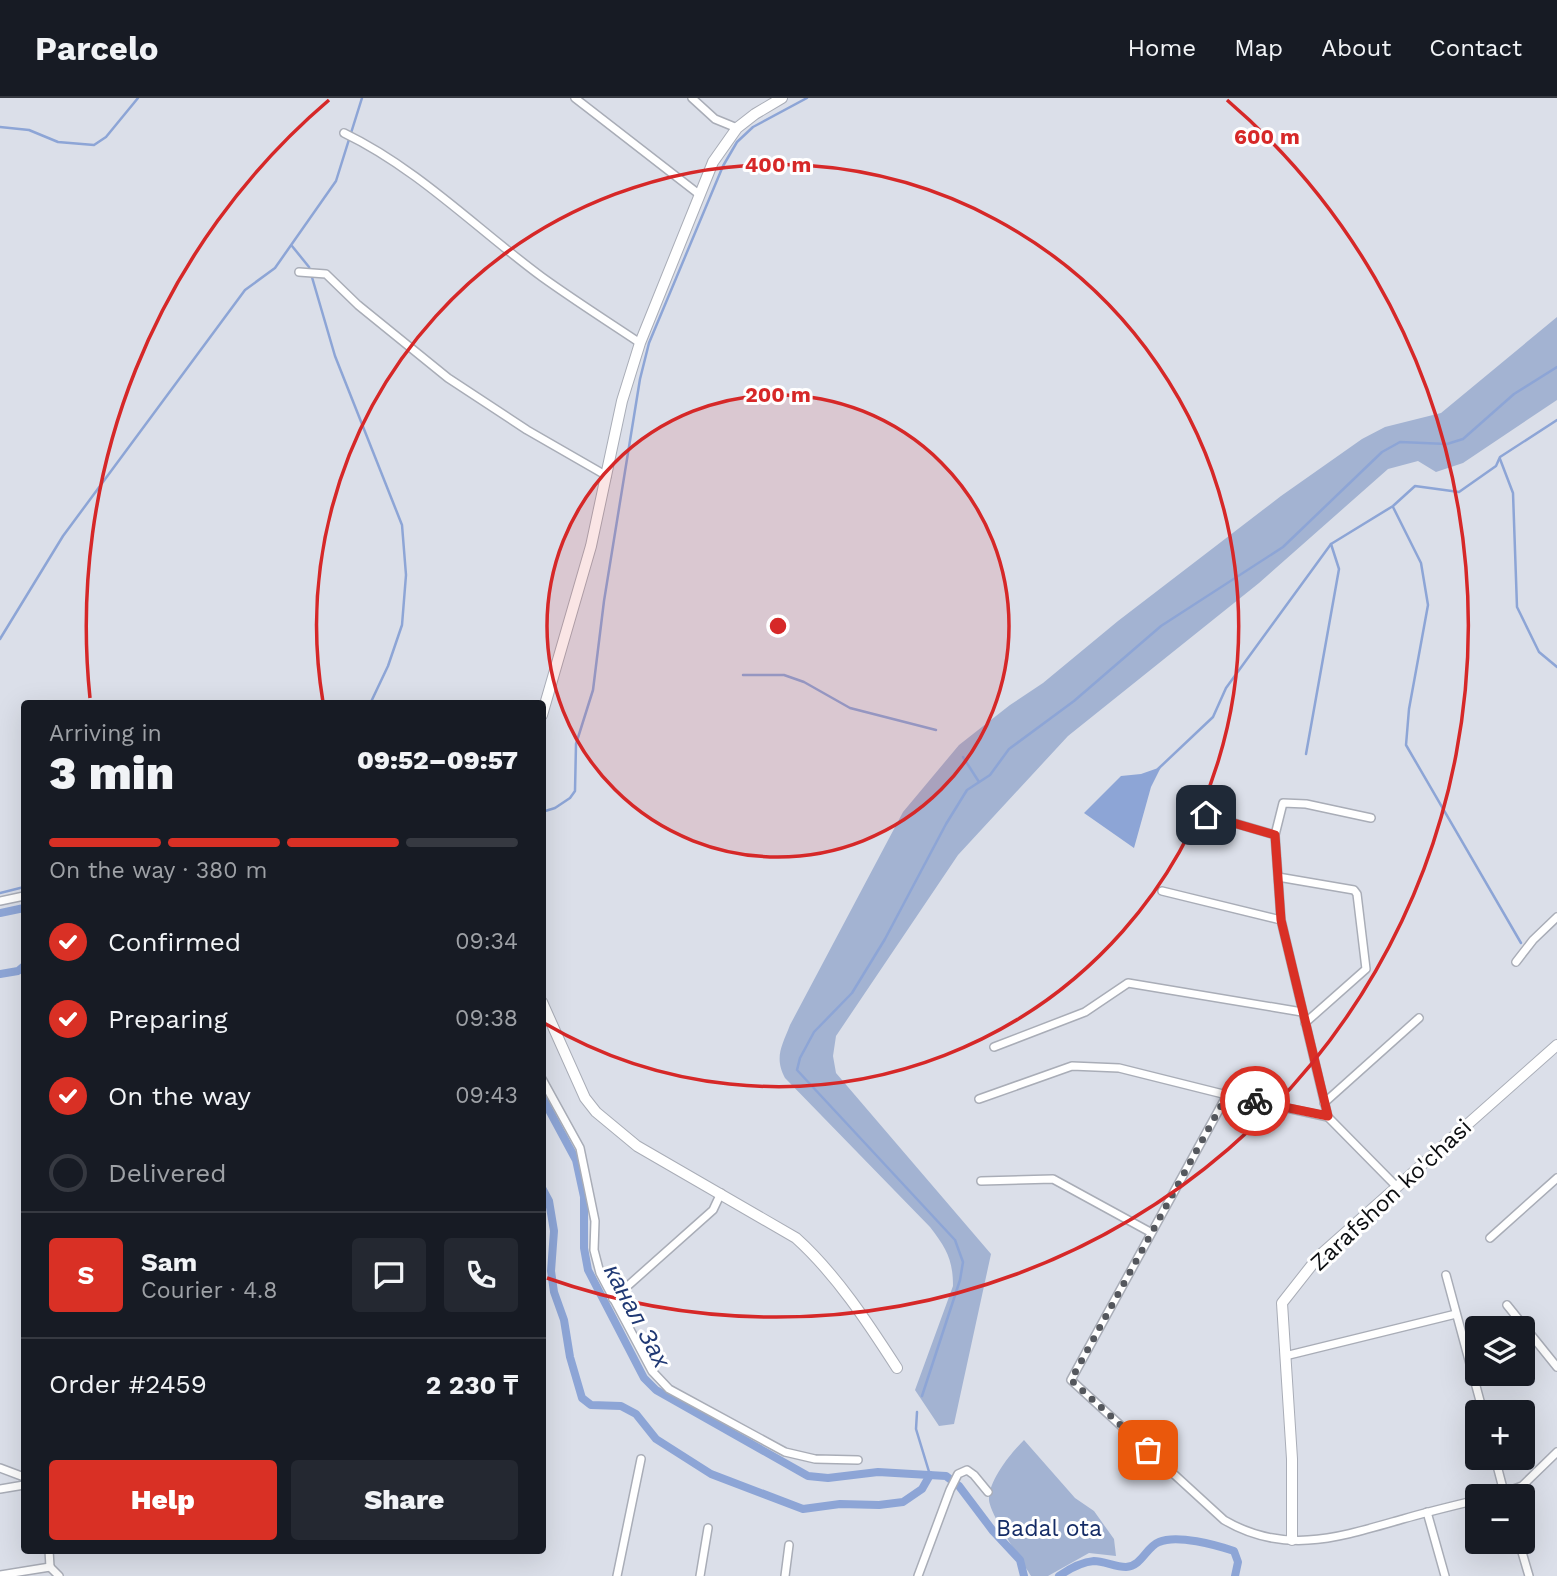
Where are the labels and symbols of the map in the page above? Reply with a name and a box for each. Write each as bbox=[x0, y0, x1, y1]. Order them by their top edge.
text: 600 m bbox=[1234, 124, 1300, 149]
text: 400 m bbox=[745, 152, 811, 177]
text: 200 m bbox=[745, 382, 811, 407]
centre of rings bbox=[766, 614, 790, 638]
pin bbox=[1176, 785, 1236, 845]
courier bbox=[1220, 1066, 1290, 1136]
street label: Zarafshon ko'chasi bbox=[1305, 1114, 1477, 1276]
water label: канал Зах bbox=[598, 1260, 676, 1373]
pin bbox=[1118, 1420, 1178, 1480]
park label: Badal ota bbox=[996, 1515, 1102, 1542]

